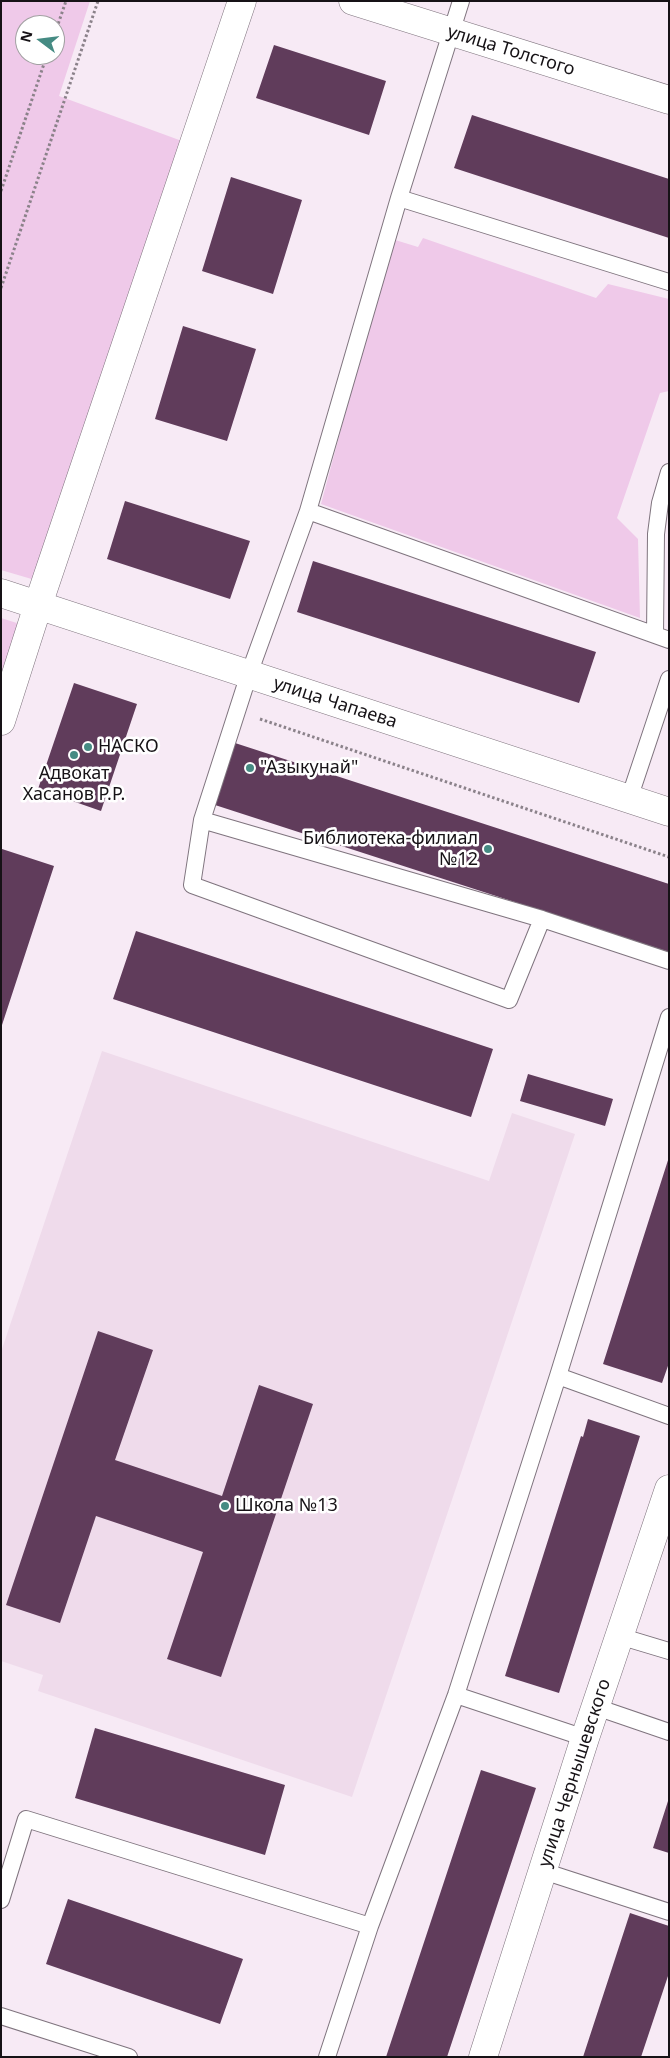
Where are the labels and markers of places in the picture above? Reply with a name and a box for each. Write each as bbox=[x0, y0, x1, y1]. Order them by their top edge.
place label: НАСКО bbox=[98, 736, 159, 758]
marker: НАСКО bbox=[82, 741, 94, 753]
marker: Адвокат Хасанов Р.Р. bbox=[68, 749, 80, 761]
place label: "Азыкунай" bbox=[260, 757, 358, 779]
marker: "Азыкунай" bbox=[244, 762, 256, 774]
place label: Адвокат Хасанов Р.Р. bbox=[23, 763, 125, 806]
place label: Библиотека-филиал №12 bbox=[303, 828, 478, 871]
marker: Библиотека-филиал №12 bbox=[482, 843, 494, 855]
place label: Школа №13 bbox=[235, 1495, 338, 1517]
marker: Школа №13 bbox=[219, 1500, 231, 1512]

